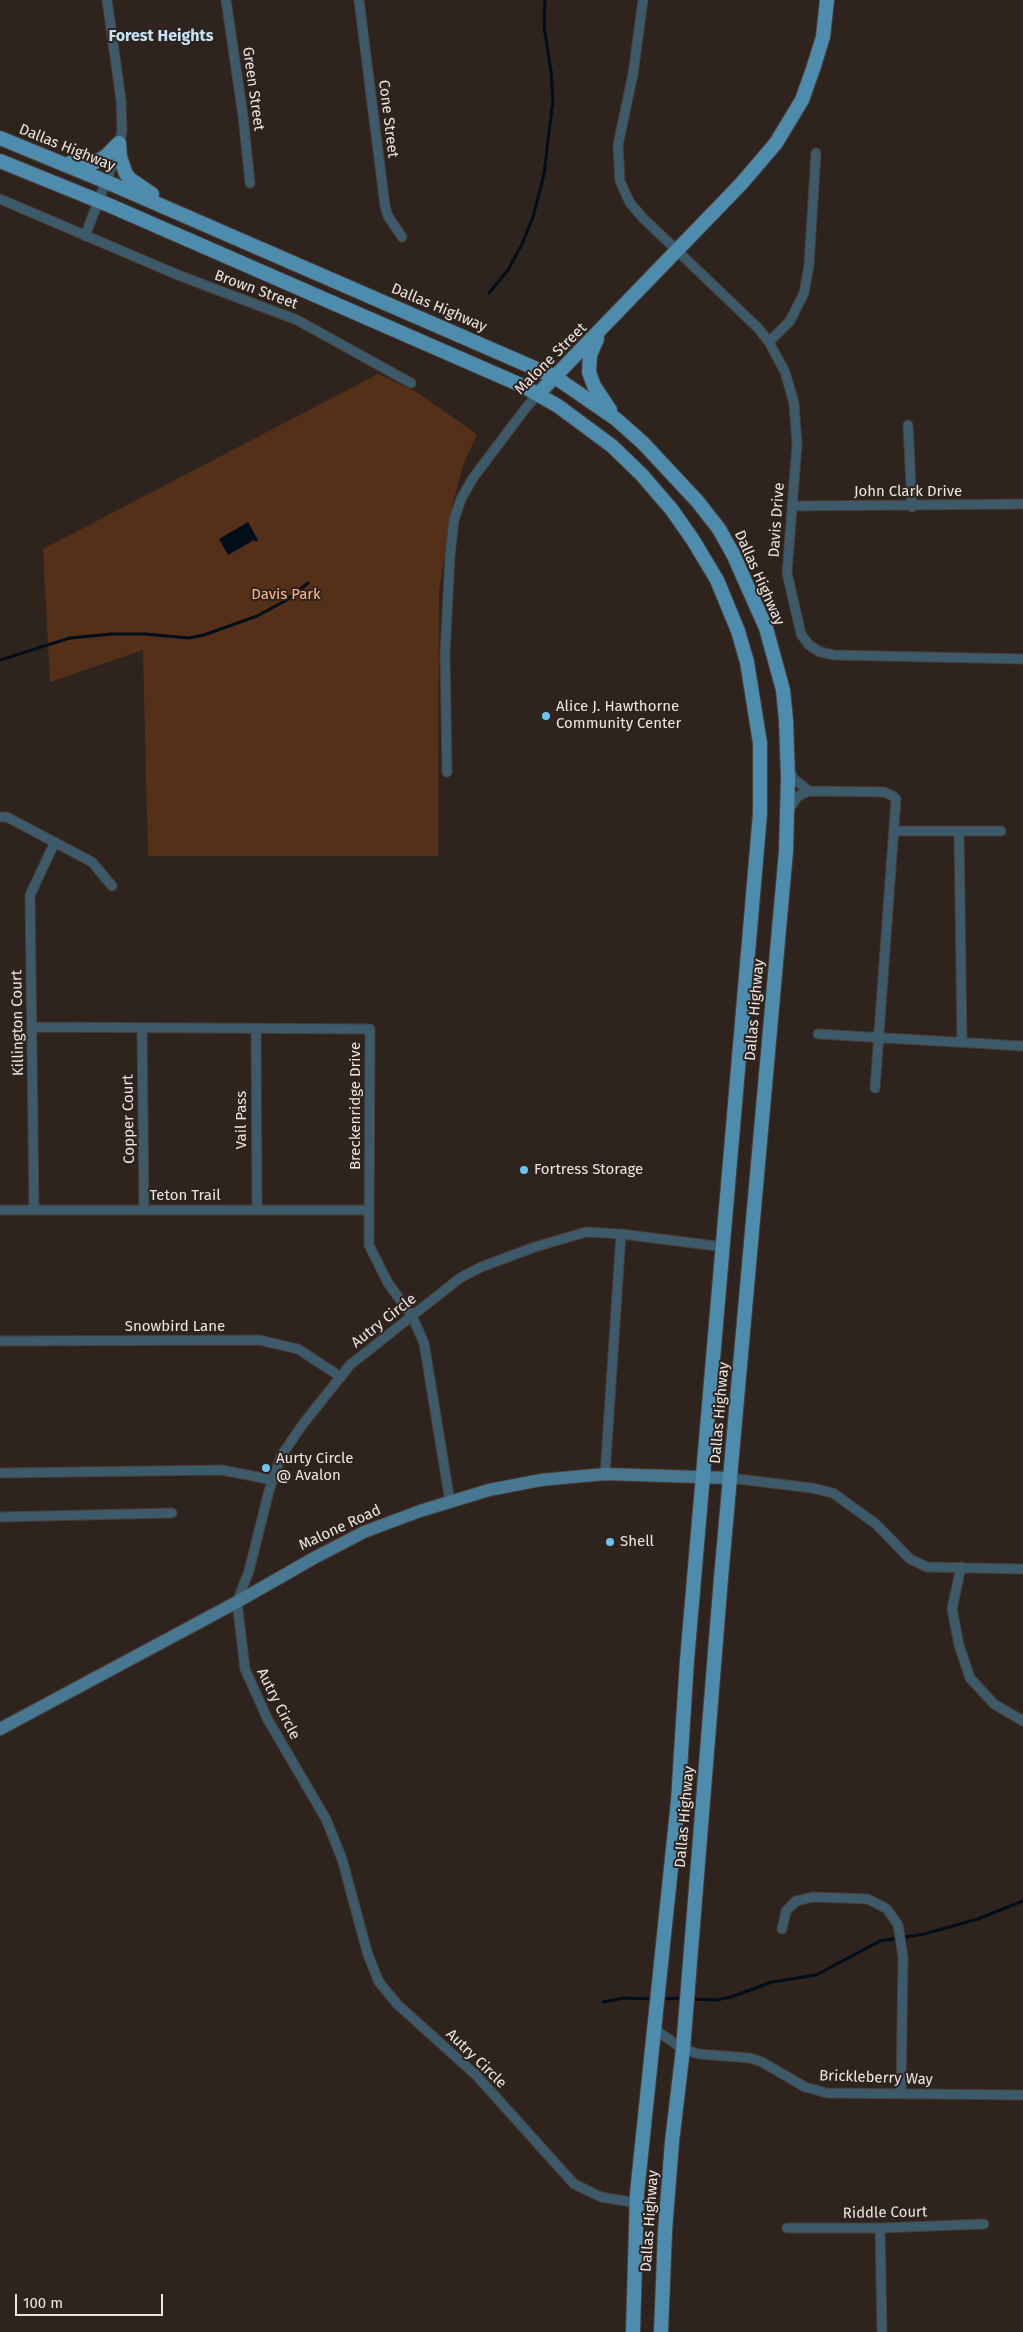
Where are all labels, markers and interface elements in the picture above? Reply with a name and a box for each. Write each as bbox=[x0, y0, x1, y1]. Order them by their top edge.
district label: Forest Heights bbox=[109, 27, 213, 47]
street label: Green Street bbox=[238, 46, 268, 132]
street label: Cone Street bbox=[374, 79, 402, 159]
street label: Dallas Highway bbox=[16, 121, 118, 175]
street label: Brown Street bbox=[212, 267, 300, 313]
street label: Dallas Highway bbox=[388, 280, 490, 336]
street label: Malone Street bbox=[511, 319, 591, 399]
street label: Davis Drive bbox=[765, 482, 789, 558]
street label: John Clark Drive bbox=[854, 483, 962, 501]
street label: Dallas Highway bbox=[730, 528, 788, 628]
park label: Davis Park bbox=[251, 586, 321, 604]
place label: Alice J. Hawthorne Community Center bbox=[556, 698, 681, 733]
marker: Alice J. Hawthorne Community Center bbox=[540, 710, 552, 722]
street label: Dallas Highway bbox=[742, 958, 768, 1062]
street label: Killington Court bbox=[8, 970, 28, 1076]
street label: Breckenridge Drive bbox=[347, 1042, 365, 1170]
street label: Copper Court bbox=[119, 1074, 139, 1164]
street label: Vail Pass bbox=[233, 1091, 251, 1149]
place label: Fortress Storage bbox=[534, 1161, 643, 1179]
marker: Fortress Storage bbox=[518, 1164, 530, 1176]
street label: Teton Trail bbox=[149, 1187, 221, 1205]
street label: Autry Circle bbox=[348, 1290, 420, 1352]
street label: Snowbird Lane bbox=[125, 1318, 225, 1336]
street label: Dallas Highway bbox=[707, 1361, 733, 1465]
place label: Aurty Circle @ Avalon bbox=[276, 1450, 353, 1485]
marker: Aurty Circle @ Avalon bbox=[260, 1462, 272, 1474]
street label: Malone Road bbox=[296, 1501, 384, 1555]
place label: Shell bbox=[620, 1533, 654, 1551]
marker: Shell bbox=[604, 1536, 616, 1548]
street label: Autry Circle bbox=[252, 1665, 304, 1743]
street label: Dallas Highway bbox=[672, 1765, 698, 1869]
street label: Autry Circle bbox=[442, 2026, 510, 2092]
street label: Brickleberry Way bbox=[819, 2067, 933, 2089]
street label: Dallas Highway bbox=[637, 2169, 663, 2273]
street label: Riddle Court bbox=[843, 2203, 927, 2223]
scale bar bbox=[18, 2284, 165, 2316]
text: 100 m bbox=[23, 2294, 63, 2312]

